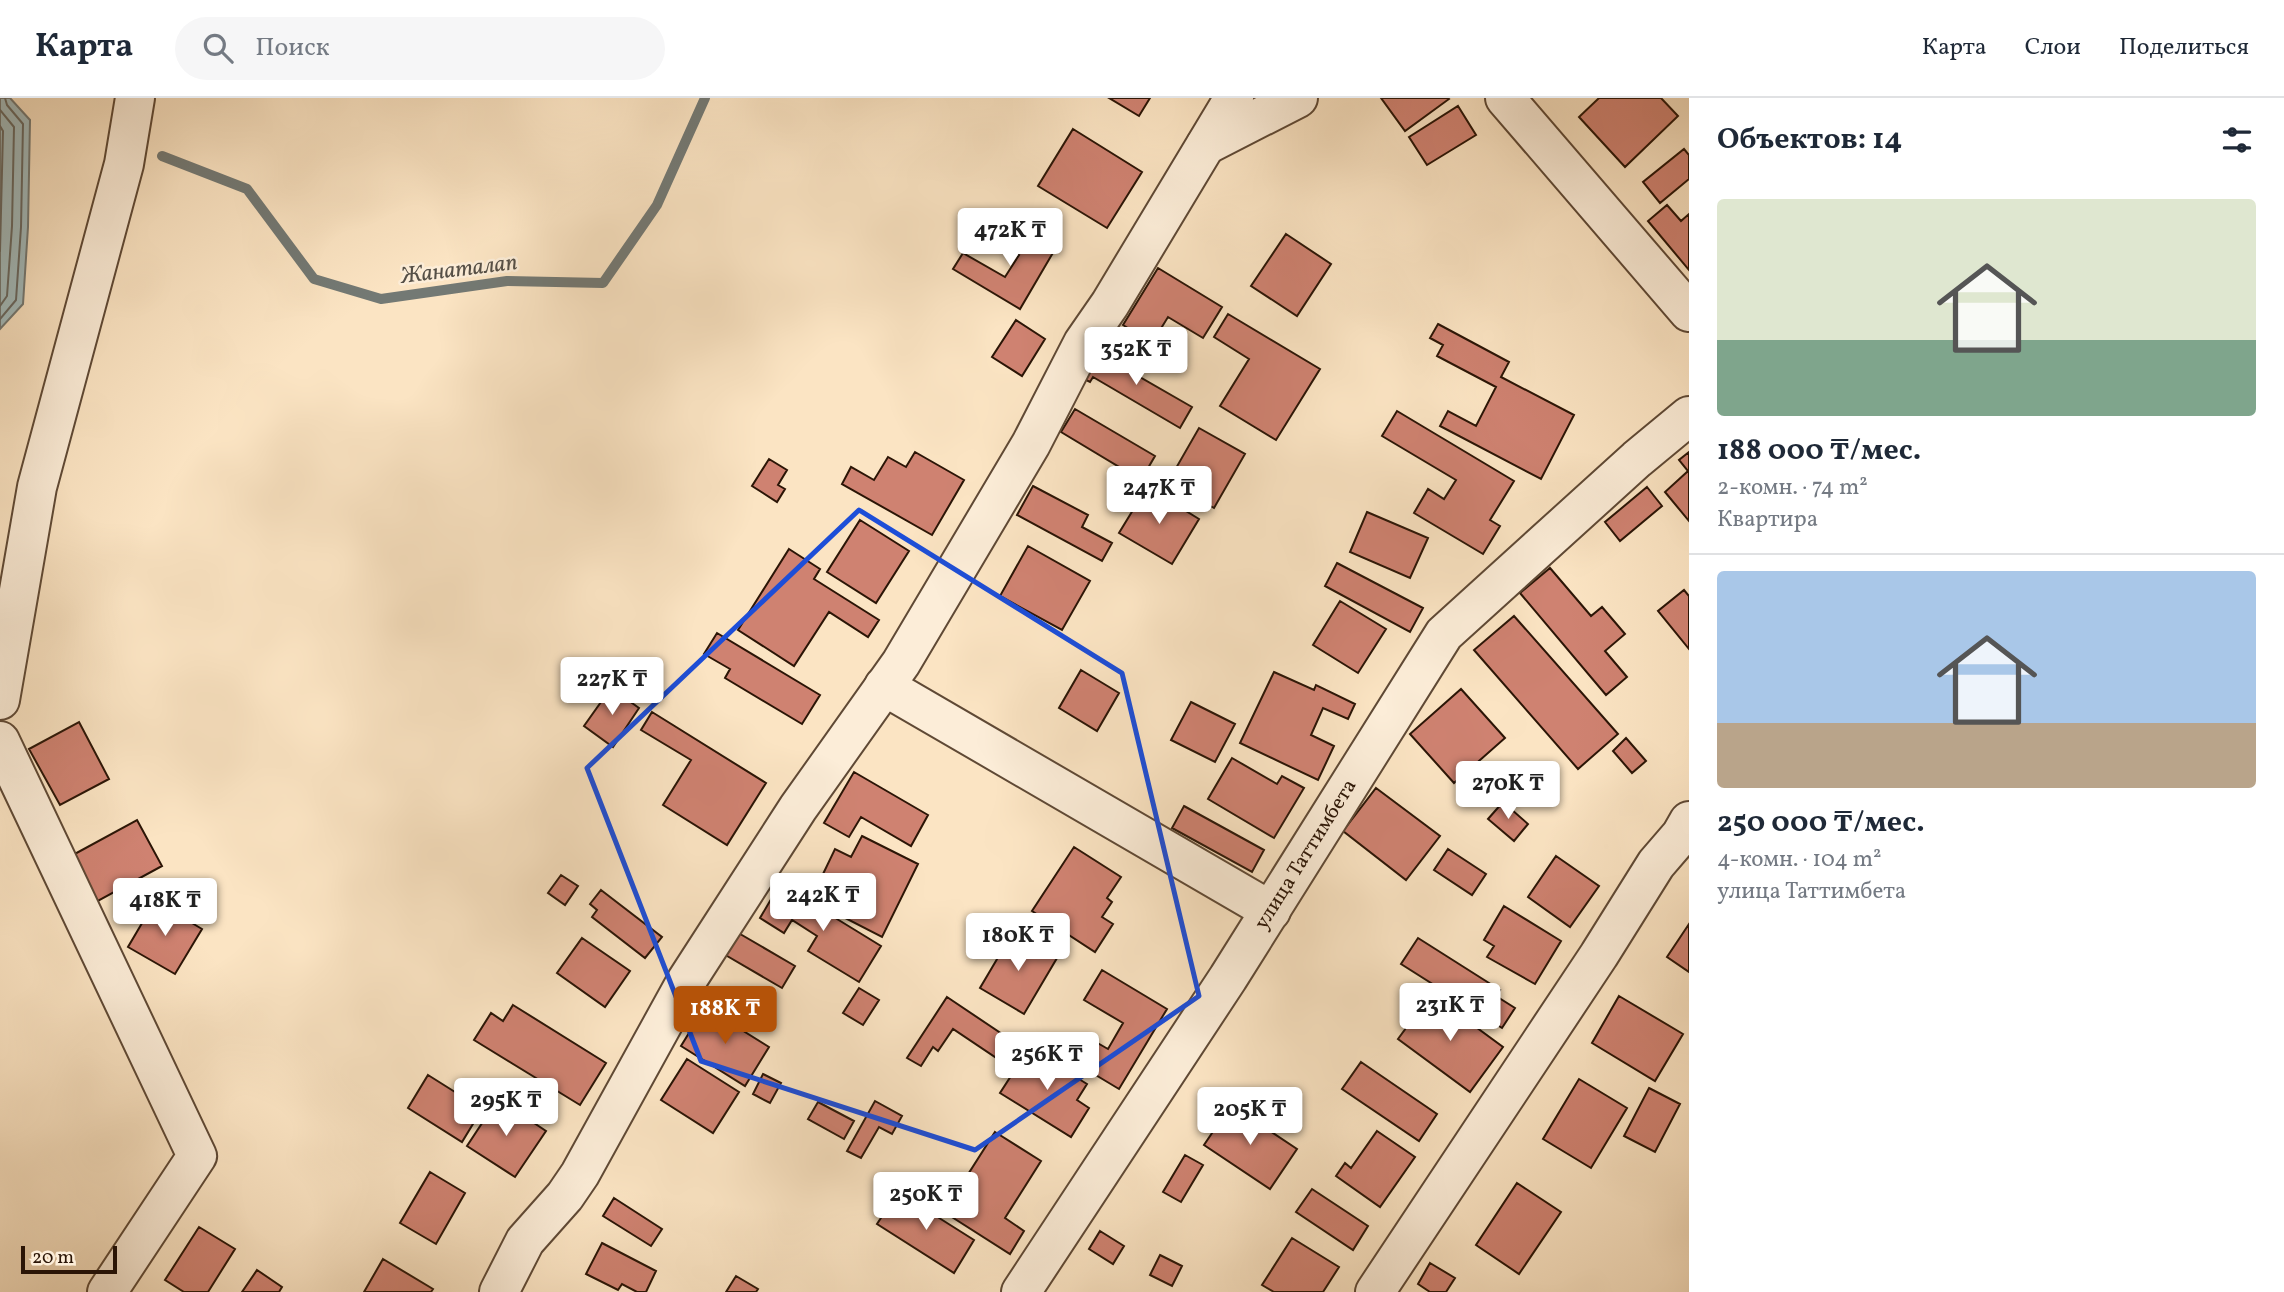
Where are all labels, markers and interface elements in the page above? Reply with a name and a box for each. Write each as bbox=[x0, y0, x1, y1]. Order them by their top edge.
search box bbox=[175, 17, 665, 80]
text: Карта bbox=[35, 25, 133, 71]
icon: search bbox=[199, 29, 237, 67]
text: Поиск bbox=[255, 30, 330, 66]
text: Карта bbox=[1922, 31, 1987, 65]
text: Слои bbox=[2025, 31, 2081, 65]
text: Поделиться bbox=[2119, 31, 2249, 65]
text: Объектов: 14 bbox=[1717, 119, 1902, 161]
icon: filters bbox=[2218, 121, 2256, 159]
pin: 472K ₸ bbox=[953, 208, 1067, 268]
text: 472K ₸ bbox=[974, 215, 1046, 247]
icon: home bbox=[1924, 245, 2050, 371]
water label: Жанаталап bbox=[398, 247, 519, 293]
pin: 352K ₸ bbox=[1079, 328, 1193, 387]
text: 352K ₸ bbox=[1100, 334, 1172, 366]
text: 188 000 ₸/мес. bbox=[1717, 430, 1921, 472]
pin: 247K ₸ bbox=[1102, 466, 1216, 526]
text: 2-комн. · 74 m² bbox=[1717, 472, 1868, 504]
text: 247K ₸ bbox=[1123, 473, 1195, 505]
text: Квартира bbox=[1717, 504, 1818, 536]
icon: home bbox=[1924, 617, 2050, 743]
pin: 227K ₸ bbox=[555, 658, 669, 717]
text: 227K ₸ bbox=[577, 664, 647, 696]
pin: 270K ₸ bbox=[1451, 762, 1565, 821]
text: 270K ₸ bbox=[1472, 768, 1544, 800]
street label: улица Таттимбета bbox=[1247, 773, 1364, 935]
text: 250 000 ₸/мес. bbox=[1717, 802, 1925, 844]
text: 4-комн. · 104 m² bbox=[1717, 844, 1882, 876]
pin: 242K ₸ bbox=[766, 874, 880, 933]
text: улица Таттимбета bbox=[1717, 876, 1906, 908]
pin: 418K ₸ bbox=[108, 878, 222, 938]
text: 242K ₸ bbox=[786, 880, 860, 912]
text: 418K ₸ bbox=[129, 885, 201, 917]
pin: 180K ₸ bbox=[961, 914, 1075, 973]
text: 180K ₸ bbox=[982, 920, 1054, 952]
pin: 231K ₸ bbox=[1393, 984, 1507, 1043]
pin: 188K ₸ bbox=[668, 986, 782, 1046]
text: 231K ₸ bbox=[1416, 990, 1484, 1022]
text: 188K ₸ bbox=[690, 993, 760, 1025]
pin: 256K ₸ bbox=[990, 1032, 1104, 1092]
text: 256K ₸ bbox=[1011, 1039, 1083, 1071]
pin: 295K ₸ bbox=[449, 1079, 563, 1138]
text: 295K ₸ bbox=[470, 1085, 542, 1117]
pin: 205K ₸ bbox=[1193, 1088, 1307, 1147]
text: 205K ₸ bbox=[1213, 1094, 1287, 1126]
pin: 250K ₸ bbox=[869, 1172, 983, 1232]
text: 250K ₸ bbox=[889, 1179, 963, 1211]
scale bar bbox=[21, 1243, 117, 1275]
text: 20 m bbox=[32, 1245, 74, 1271]

